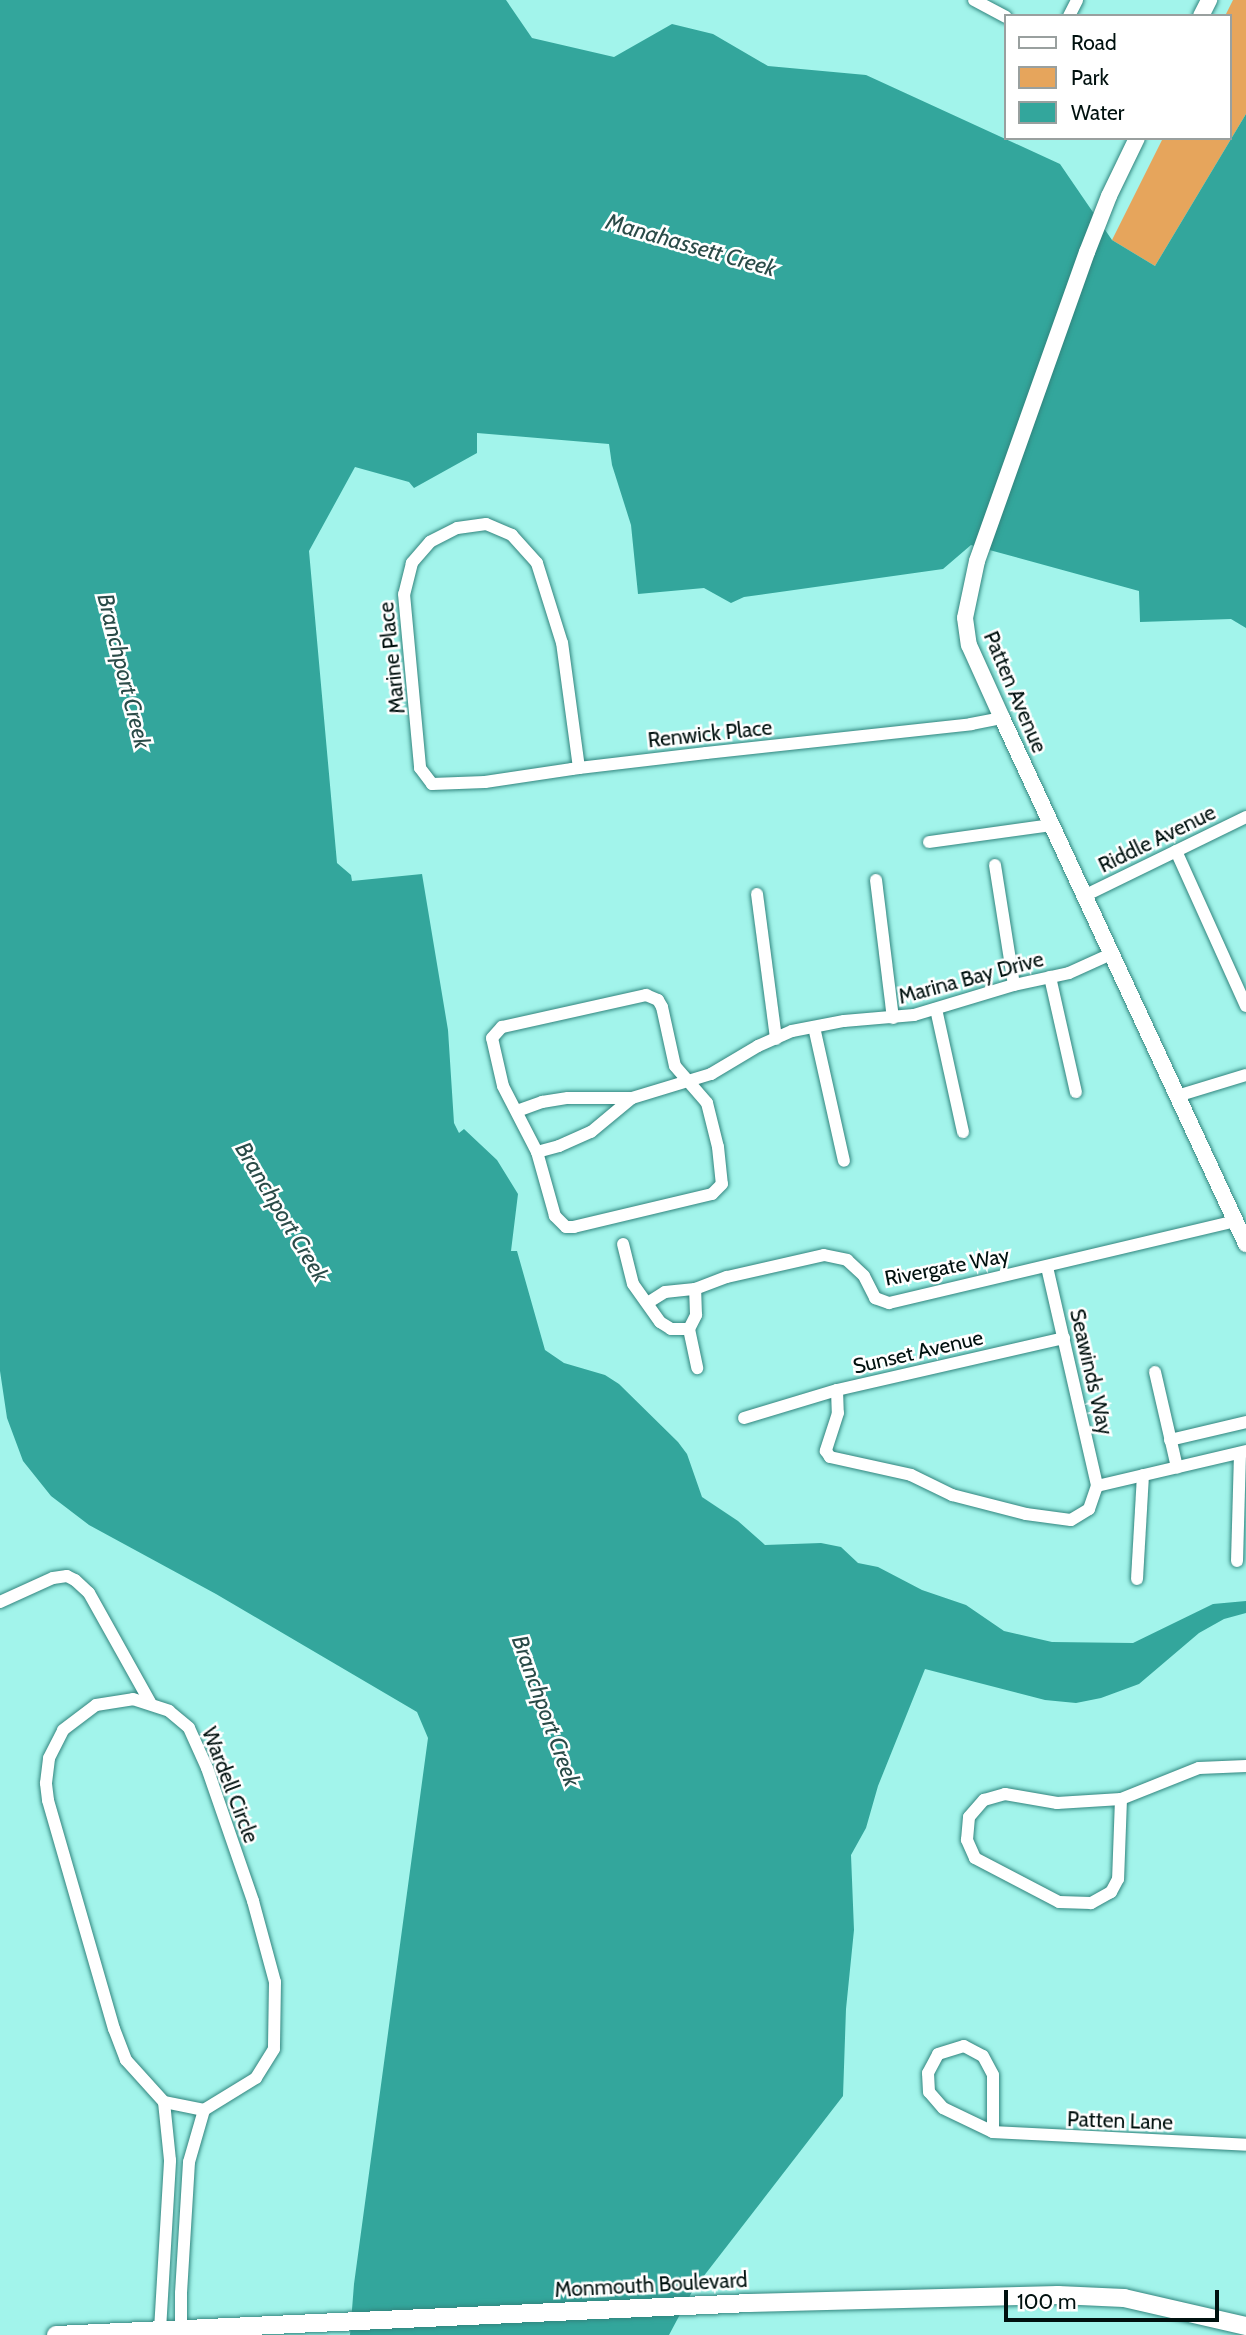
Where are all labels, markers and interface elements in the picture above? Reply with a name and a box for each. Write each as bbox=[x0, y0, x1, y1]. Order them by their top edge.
legend bbox=[1004, 14, 1232, 140]
text: Road bbox=[1071, 30, 1117, 55]
text: Park bbox=[1071, 65, 1109, 90]
text: Water bbox=[1071, 100, 1124, 125]
water label: Manahassett Creek bbox=[603, 208, 779, 282]
water label: Branchport Creek bbox=[91, 591, 157, 751]
street label: Marine Place bbox=[374, 601, 410, 715]
street label: Patten Avenue bbox=[978, 627, 1052, 757]
street label: Renwick Place bbox=[647, 715, 773, 753]
street label: Riddle Avenue bbox=[1094, 800, 1220, 878]
street label: Marina Bay Drive bbox=[896, 947, 1046, 1009]
water label: Branchport Creek bbox=[229, 1137, 335, 1287]
street label: Rivergate Way bbox=[883, 1243, 1011, 1291]
street label: Seawinds Way bbox=[1064, 1307, 1118, 1437]
street label: Sunset Avenue bbox=[851, 1325, 985, 1379]
water label: Branchport Creek bbox=[506, 1632, 586, 1790]
street label: Wardell Circle bbox=[196, 1724, 264, 1846]
street label: Patten Lane bbox=[1067, 2107, 1173, 2135]
street label: Monmouth Boulevard bbox=[554, 2267, 748, 2303]
scale bar bbox=[1008, 2276, 1223, 2320]
text: 100 m bbox=[1017, 2289, 1076, 2314]

